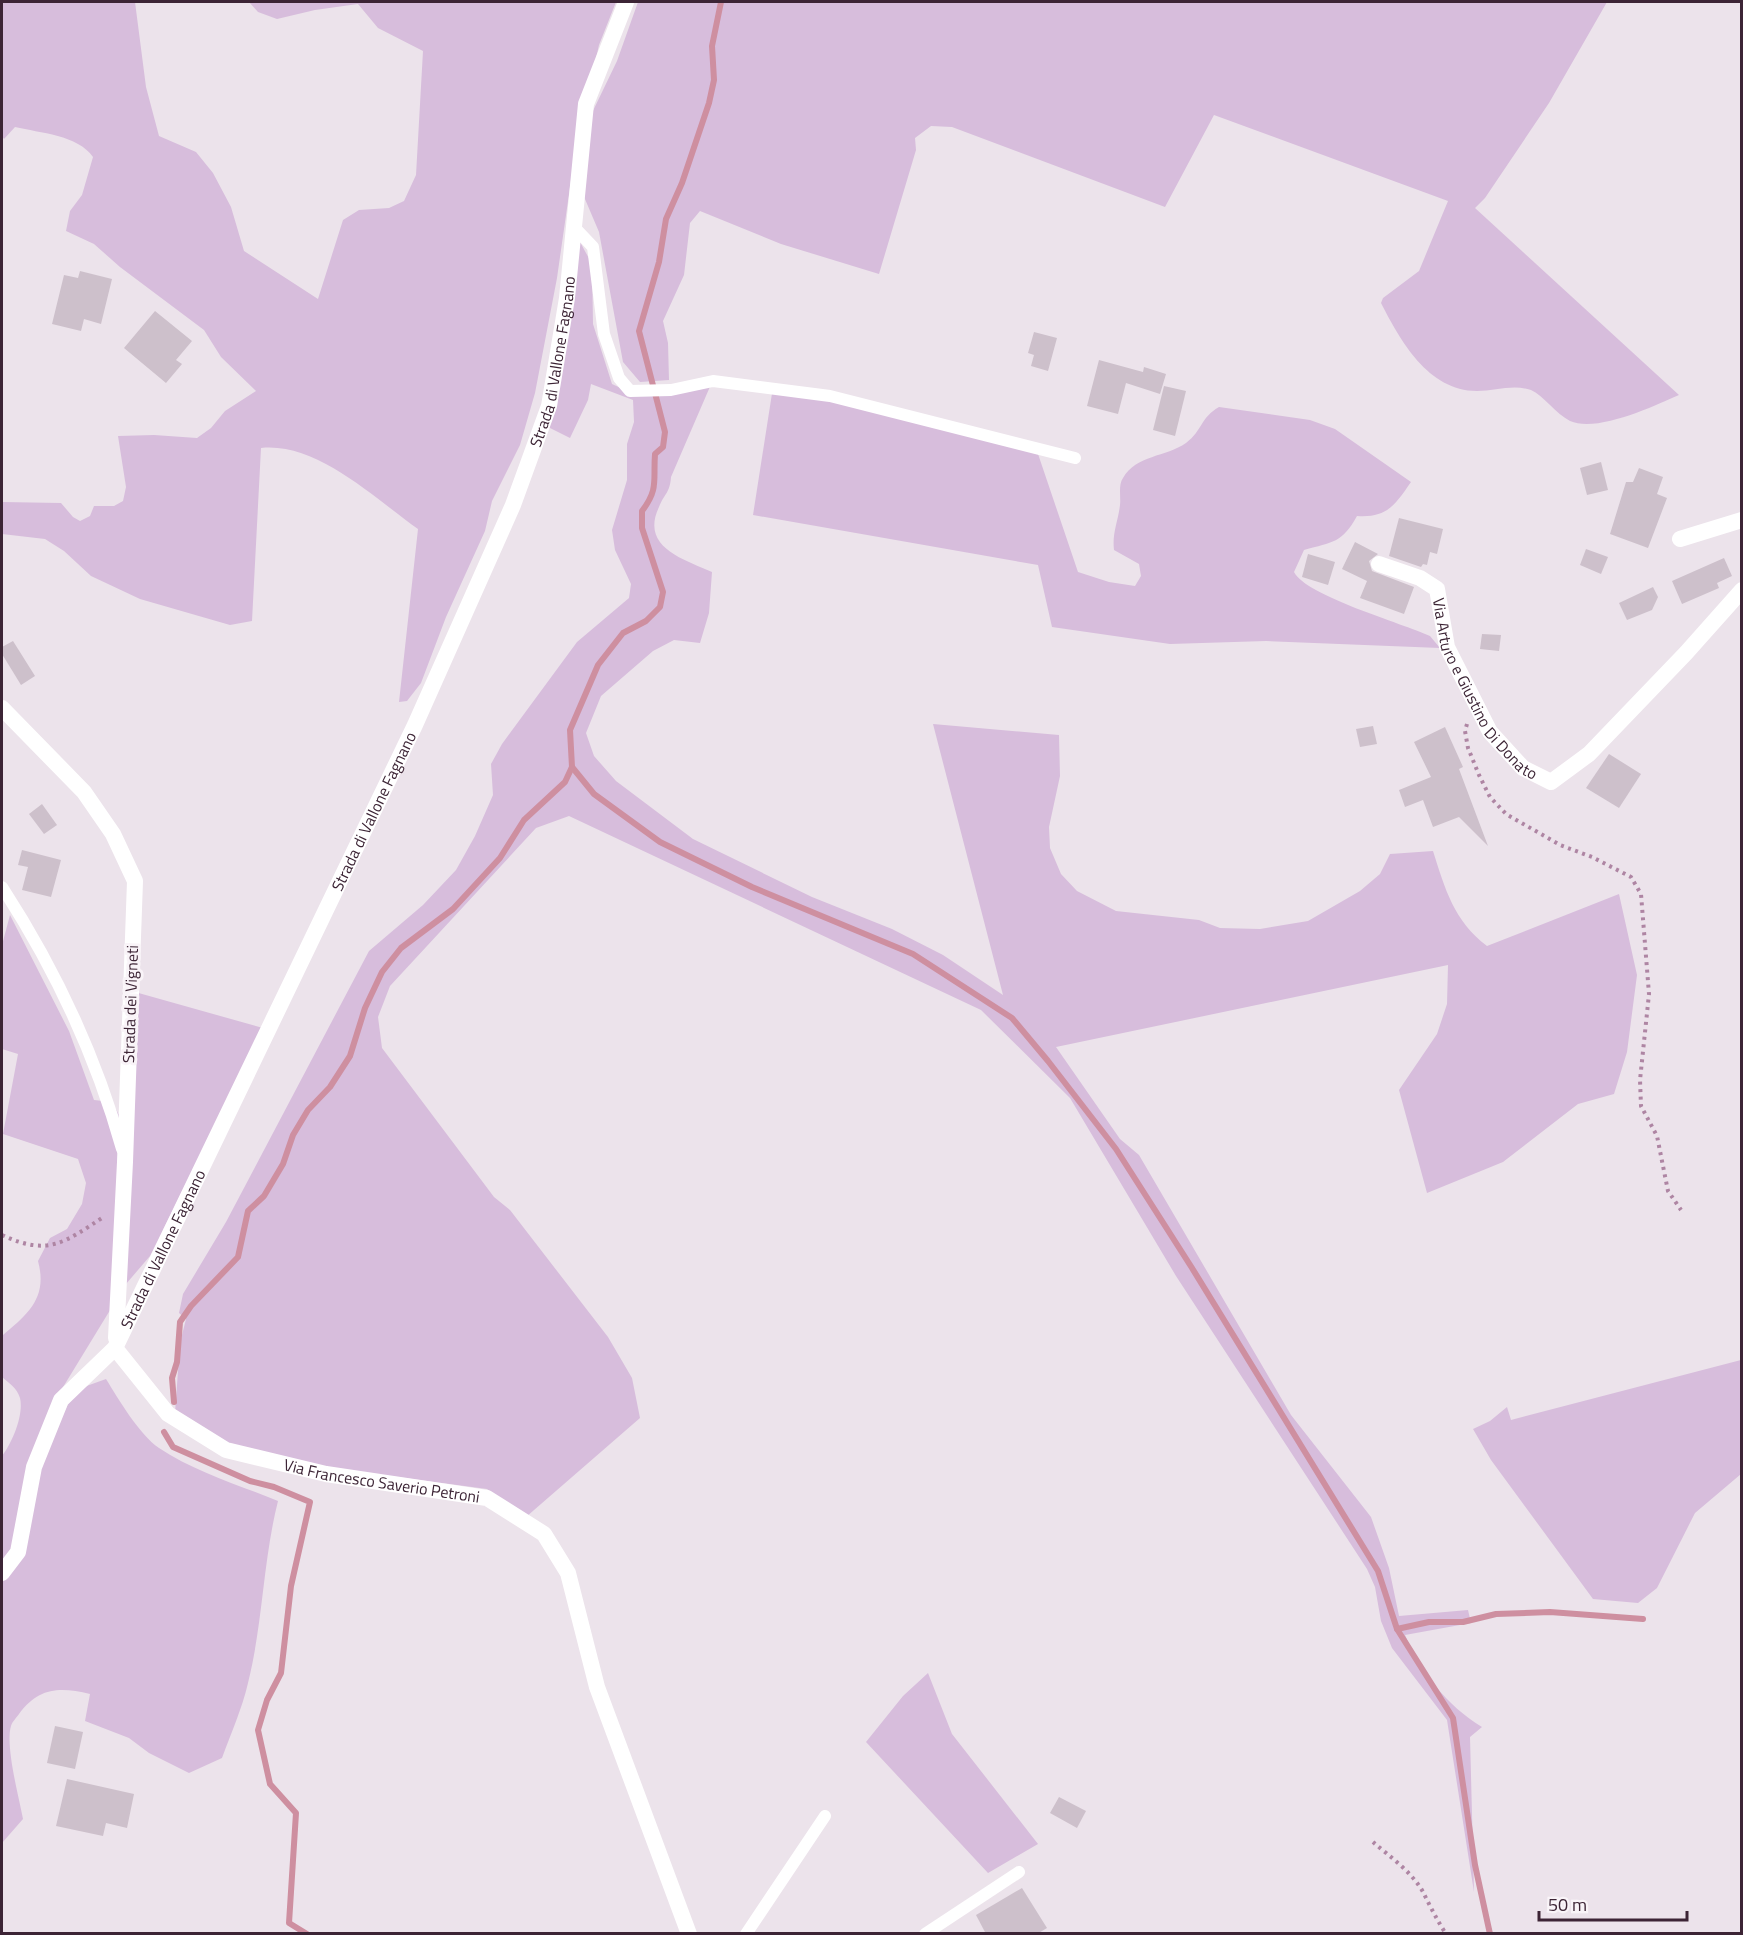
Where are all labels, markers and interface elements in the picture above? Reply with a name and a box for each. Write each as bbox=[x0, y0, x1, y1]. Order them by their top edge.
street label: Strada di Vallone Fagnano bbox=[523, 275, 581, 450]
street label: Via Arturo e Giustino Di Donato bbox=[1427, 596, 1542, 785]
street label: Strada di Vallone Fagnano bbox=[325, 727, 422, 895]
street label: Strada dei Vigneti bbox=[116, 945, 144, 1063]
street label: Strada di Vallone Fagnano bbox=[114, 1165, 211, 1333]
street label: Via Francesco Saverio Petroni bbox=[281, 1452, 482, 1509]
scale bar bbox=[1539, 1884, 1688, 1922]
text: 50 m bbox=[1548, 1891, 1587, 1918]

